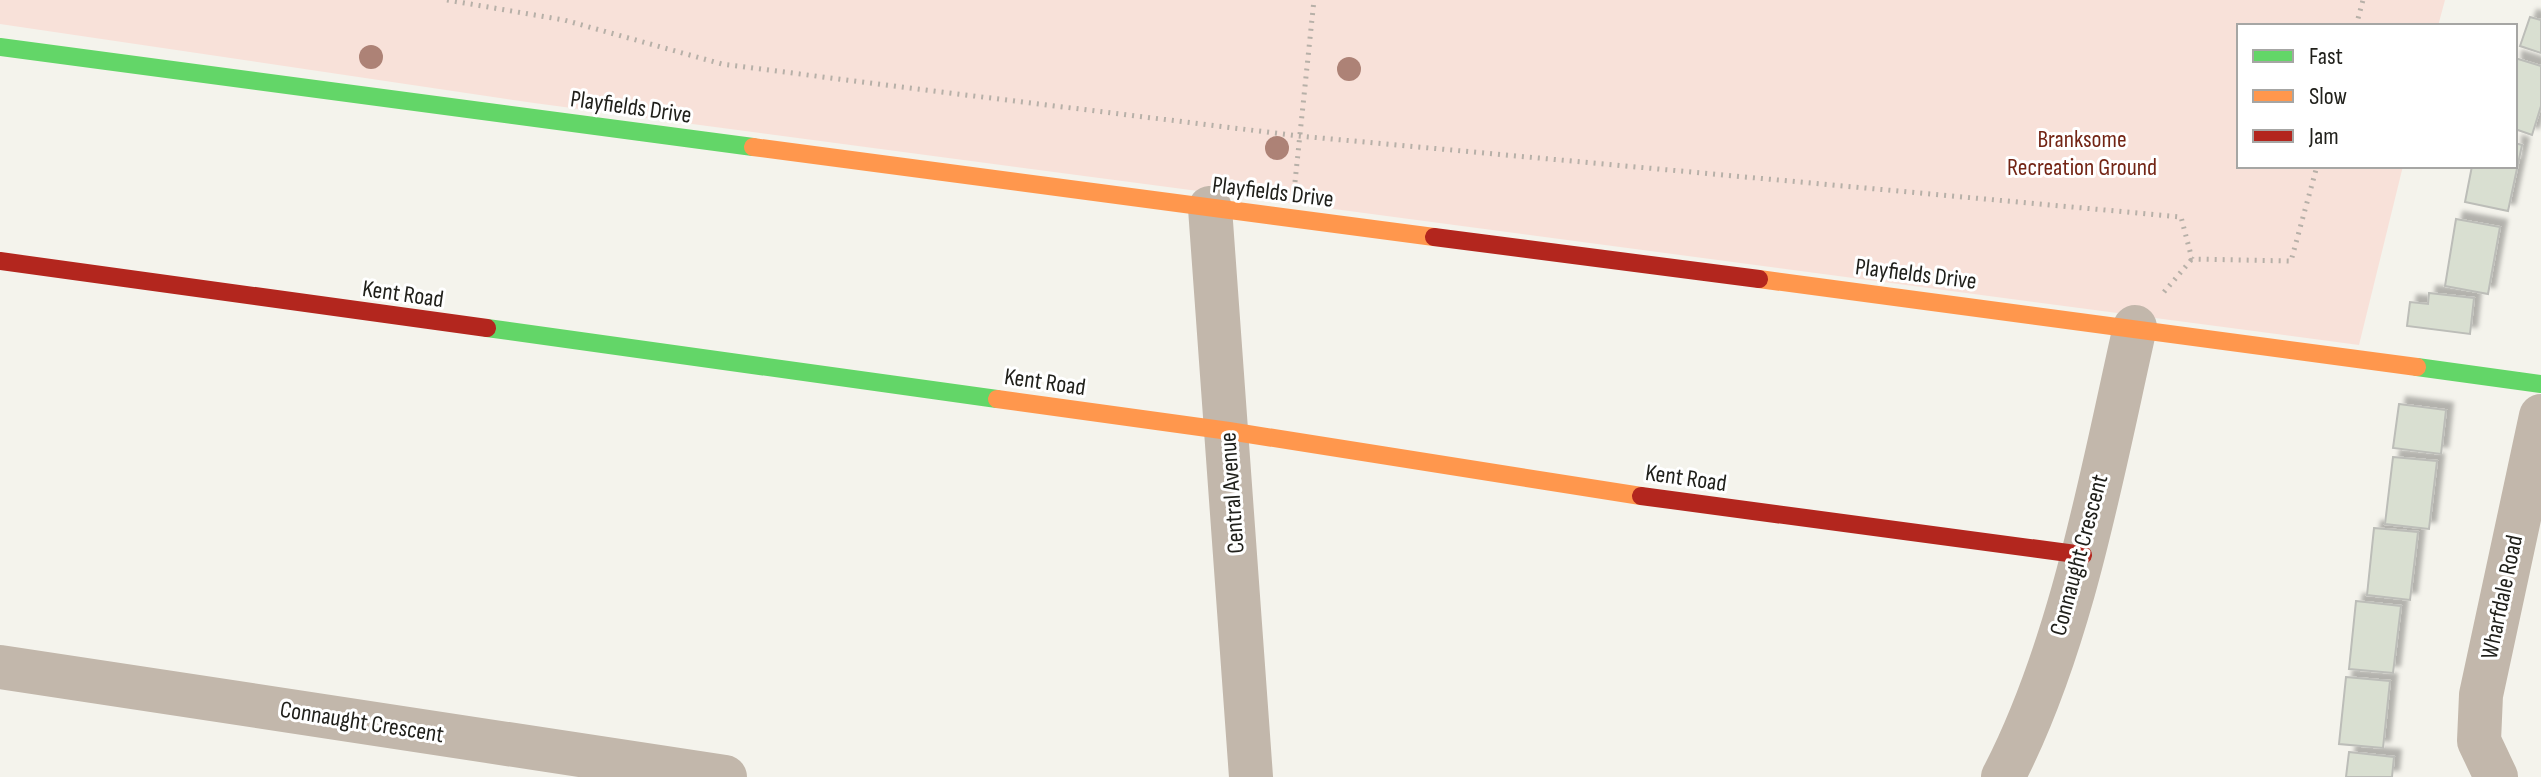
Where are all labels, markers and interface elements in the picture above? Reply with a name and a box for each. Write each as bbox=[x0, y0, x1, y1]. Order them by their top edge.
legend bbox=[2237, 24, 2517, 168]
text: Fast bbox=[2309, 42, 2343, 71]
text: Slow bbox=[2309, 82, 2347, 111]
street label: Playfields Drive bbox=[569, 84, 693, 130]
text: Jam bbox=[2308, 122, 2339, 151]
park label: Branksome Recreation Ground bbox=[2007, 125, 2157, 182]
street label: Playfields Drive bbox=[1211, 170, 1335, 214]
street label: Playfields Drive bbox=[1854, 252, 1978, 296]
street label: Kent Road bbox=[361, 274, 445, 314]
street label: Kent Road bbox=[1003, 362, 1087, 402]
street label: Central Avenue bbox=[1213, 431, 1251, 555]
street label: Kent Road bbox=[1644, 458, 1728, 498]
street label: Connaught Crescent bbox=[2044, 471, 2114, 639]
street label: Wharfdale Road bbox=[2475, 532, 2529, 662]
street label: Connaught Crescent bbox=[278, 695, 446, 749]

